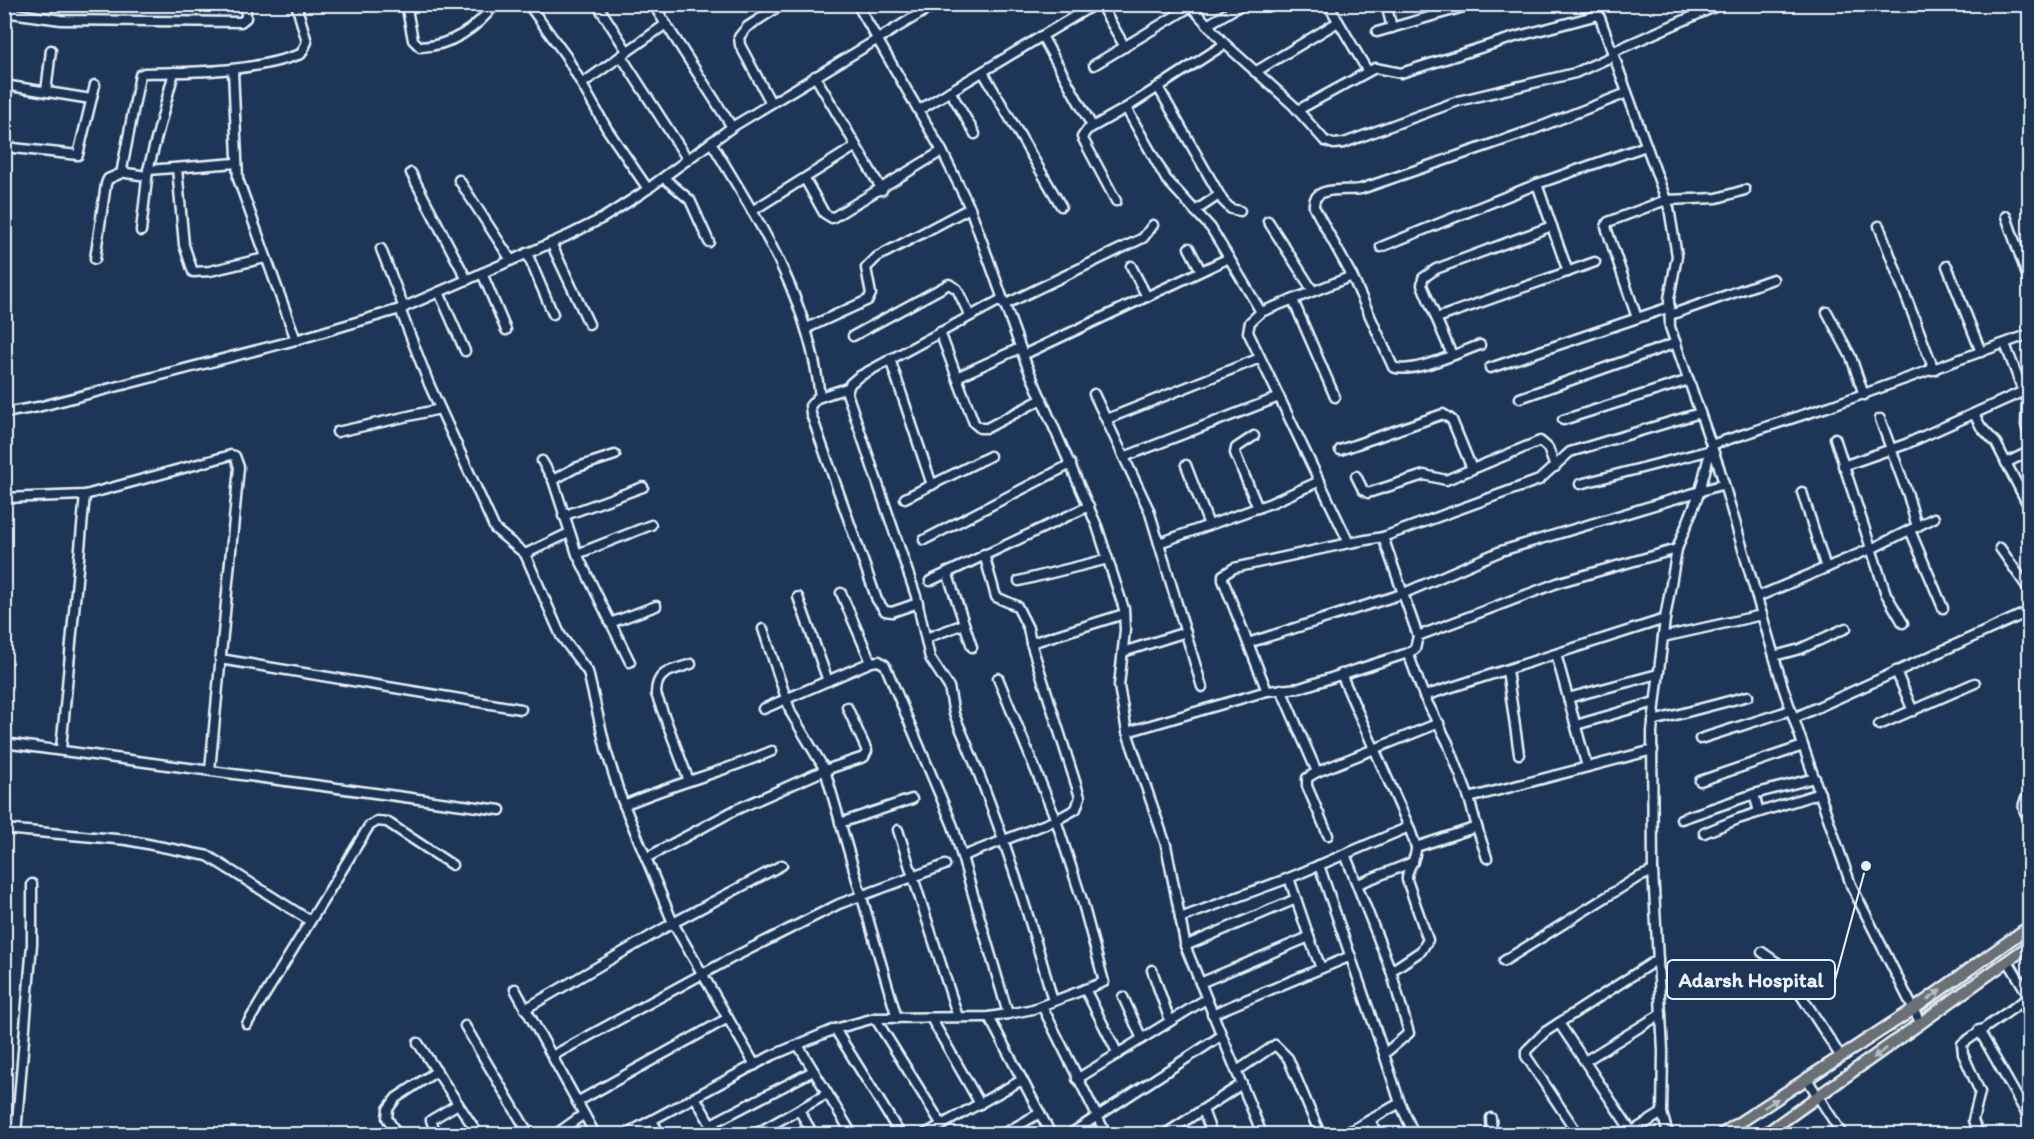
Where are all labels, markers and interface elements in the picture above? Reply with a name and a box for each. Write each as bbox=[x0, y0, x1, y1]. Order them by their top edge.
callout: Adarsh Hospital bbox=[1667, 960, 1835, 999]
text: Adarsh Hospital bbox=[1677, 967, 1825, 993]
one-way arrow bbox=[1925, 989, 1941, 1001]
one-way arrow bbox=[1873, 1047, 1888, 1059]
one-way arrow bbox=[1763, 1097, 1779, 1108]

